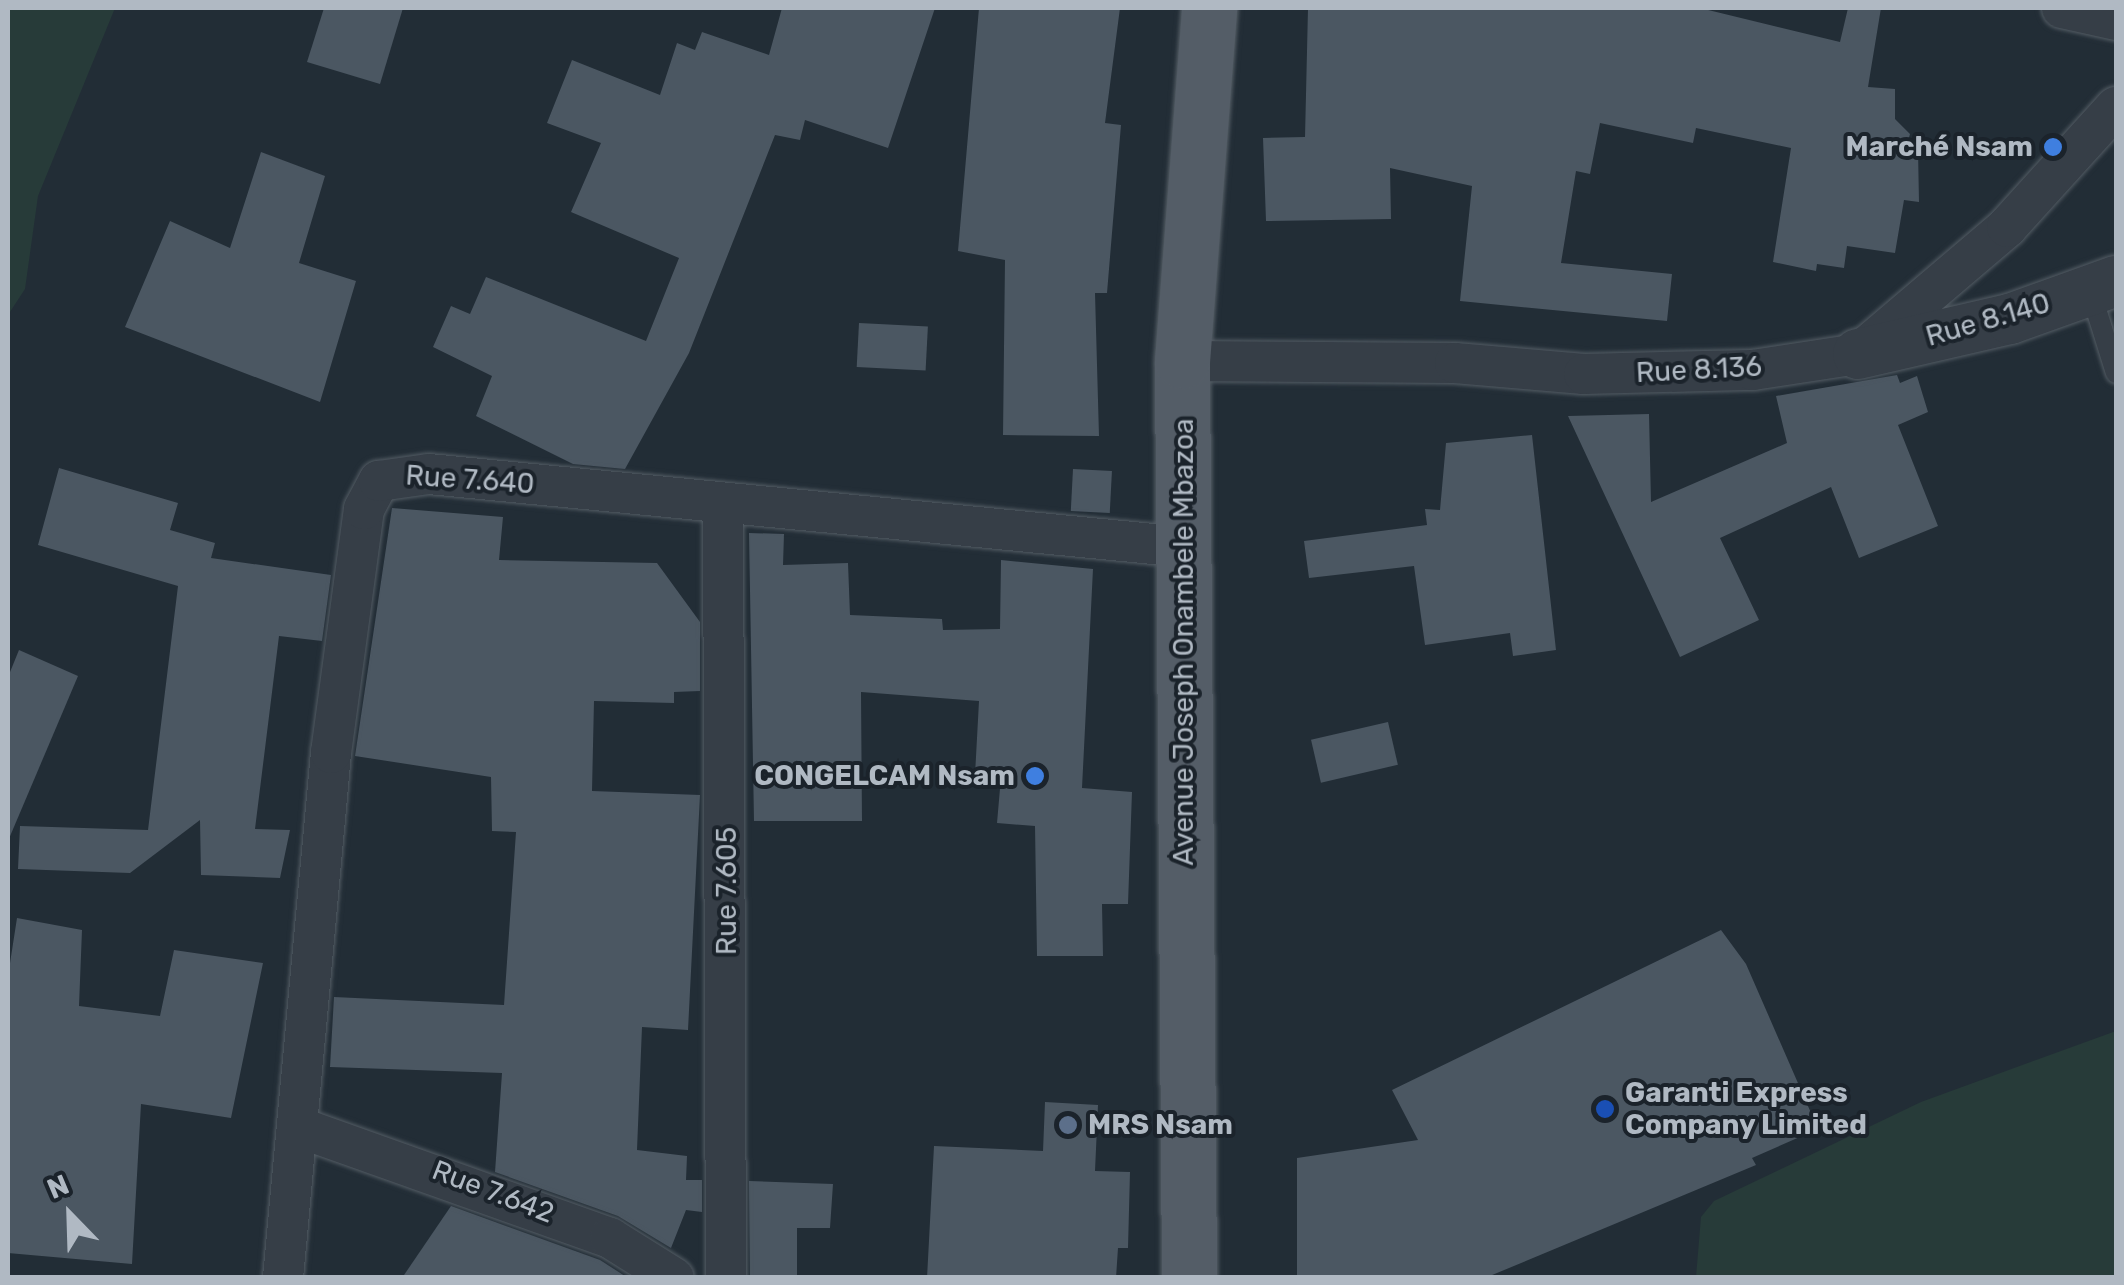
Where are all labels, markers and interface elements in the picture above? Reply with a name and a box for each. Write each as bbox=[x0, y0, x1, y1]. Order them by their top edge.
place label: Marché Nsam bbox=[1846, 130, 2033, 164]
marker: Marché Nsam bbox=[2042, 136, 2064, 158]
street label: Rue 8.140 bbox=[1922, 286, 2054, 354]
street label: Rue 8.136 bbox=[1635, 350, 1763, 390]
street label: Avenue Joseph Onambele Mbazoa bbox=[1167, 418, 1201, 866]
street label: Rue 7.640 bbox=[404, 459, 536, 501]
place label: CONGELCAM Nsam bbox=[754, 759, 1015, 793]
marker: CONGELCAM Nsam bbox=[1024, 765, 1046, 787]
street label: Rue 7.605 bbox=[710, 827, 744, 955]
place label: Garanti Express Company Limited bbox=[1625, 1076, 1868, 1142]
marker: Garanti Express Company Limited bbox=[1594, 1098, 1616, 1120]
place label: MRS Nsam bbox=[1088, 1108, 1233, 1142]
marker: MRS Nsam bbox=[1057, 1114, 1079, 1136]
street label: Rue 7.642 bbox=[427, 1153, 559, 1231]
north arrow bbox=[20, 1165, 120, 1265]
text: N bbox=[42, 1168, 74, 1206]

